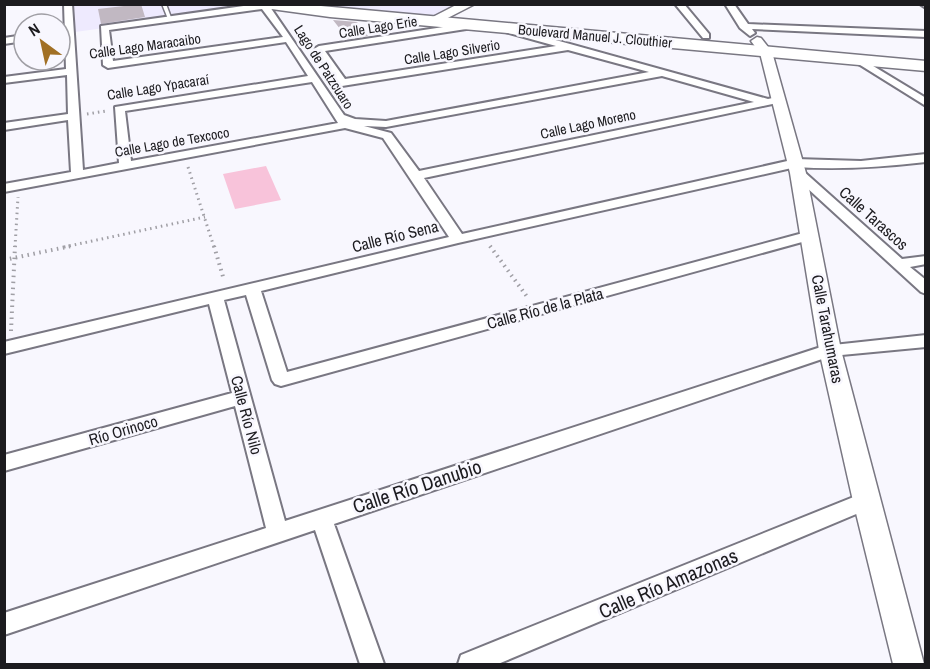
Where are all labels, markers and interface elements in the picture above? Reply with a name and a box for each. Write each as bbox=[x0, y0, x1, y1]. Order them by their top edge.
north arrow bbox=[12, 12, 72, 72]
street label: Calle Lago Erie bbox=[338, 12, 418, 42]
text: N bbox=[24, 18, 44, 41]
street label: Boulevard Manuel J. Clouthier bbox=[517, 20, 673, 52]
street label: Lago de Patzcuaro bbox=[290, 22, 358, 112]
street label: Calle Lago Maracaibo bbox=[88, 29, 202, 63]
street label: Calle Lago Silverio bbox=[403, 36, 501, 68]
street label: Calle Lago Ypacaraí bbox=[106, 70, 211, 104]
street label: Calle Lago Moreno bbox=[539, 105, 637, 143]
street label: Calle Lago de Texcoco bbox=[113, 123, 231, 161]
street label: Calle Tarascos bbox=[835, 181, 913, 255]
street label: Calle Río Sena bbox=[350, 214, 441, 257]
street label: Calle Tarahumaras bbox=[807, 273, 849, 385]
street label: Calle Río de la Plata bbox=[484, 282, 606, 334]
street label: Calle Río Nilo bbox=[226, 373, 268, 457]
street label: Río Orinoco bbox=[86, 410, 160, 450]
street label: Calle Río Danubio bbox=[349, 452, 485, 520]
street label: Calle Río Amazonas bbox=[594, 542, 742, 624]

